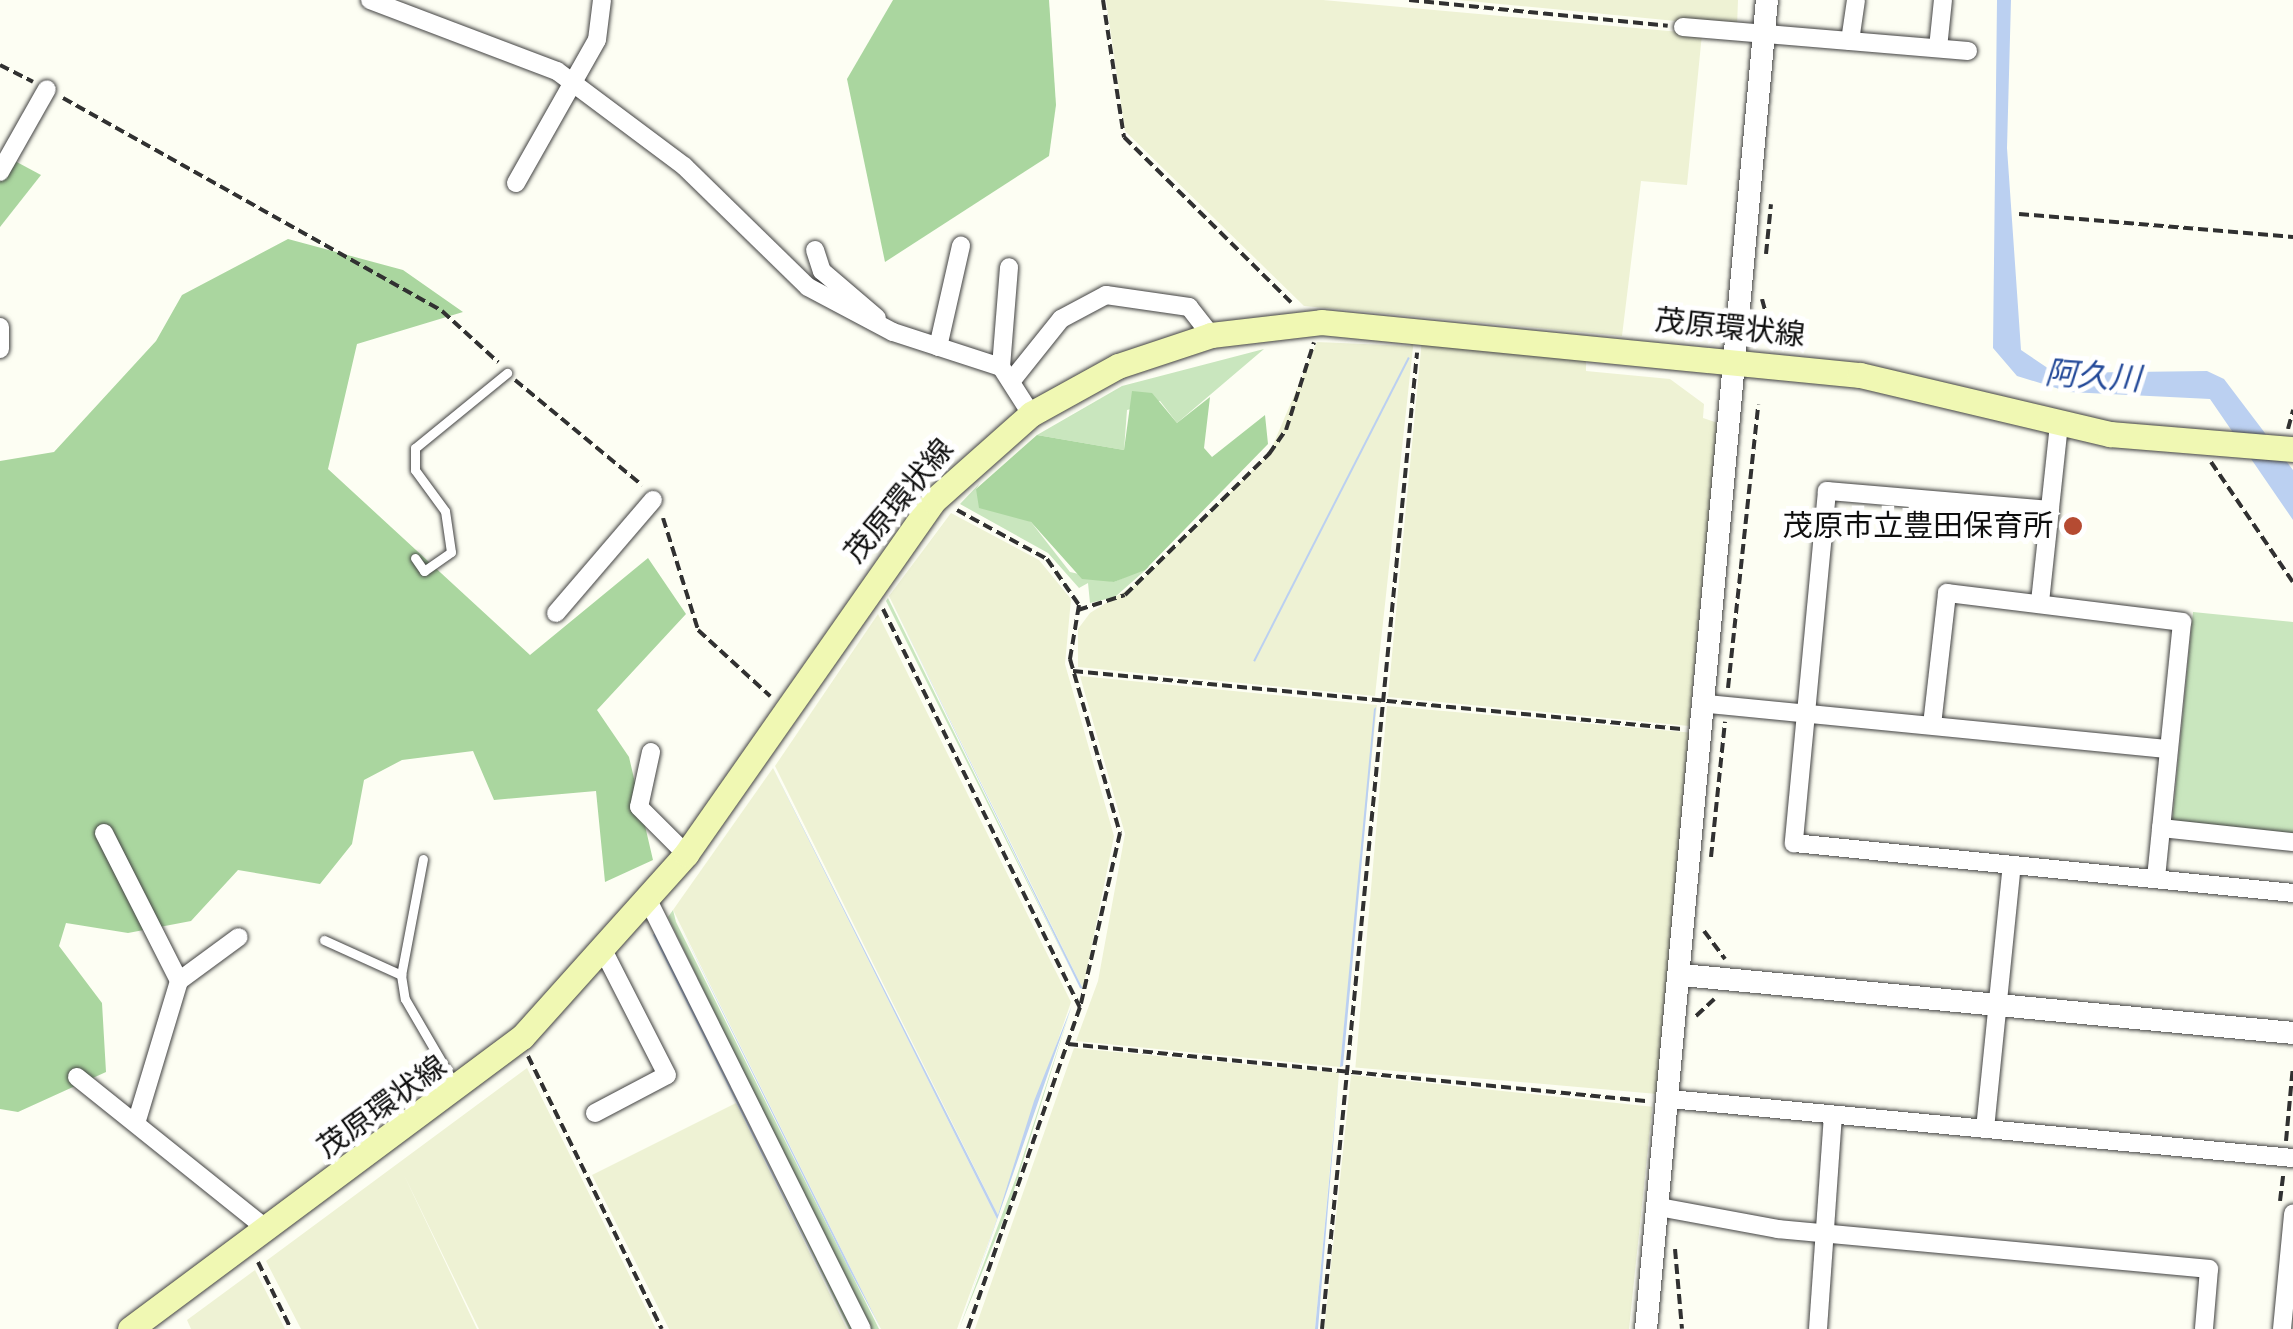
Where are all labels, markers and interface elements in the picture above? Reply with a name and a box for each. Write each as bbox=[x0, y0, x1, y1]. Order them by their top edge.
street label: 茂原環状線 bbox=[1654, 302, 1806, 354]
water label: 阿久川 bbox=[2044, 353, 2142, 399]
street label: 茂原環状線 bbox=[837, 432, 961, 570]
place label: 茂原市立豊田保育所 bbox=[1783, 508, 2053, 544]
marker: 茂原市立豊田保育所 bbox=[2062, 515, 2084, 537]
street label: 茂原環状線 bbox=[311, 1048, 453, 1166]

